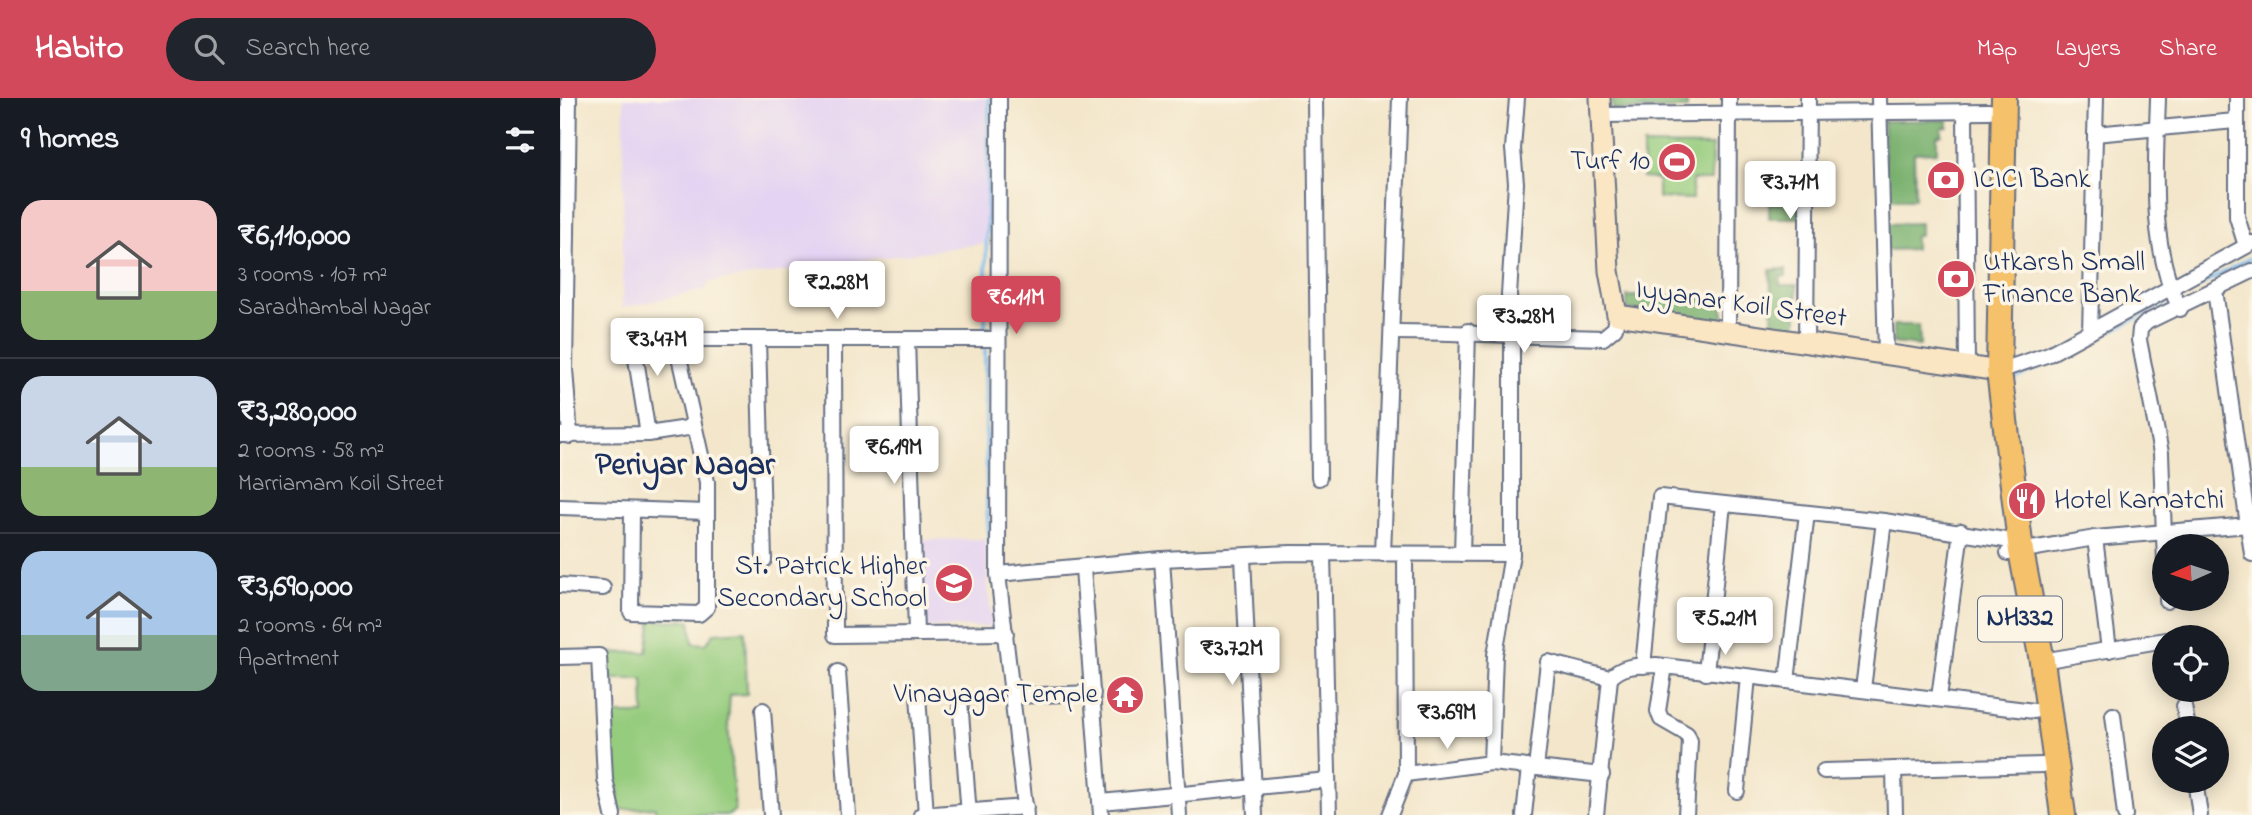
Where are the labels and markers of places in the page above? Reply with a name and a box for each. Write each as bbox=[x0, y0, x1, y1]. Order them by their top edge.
sports icon: Turf 10 bbox=[1656, 141, 1698, 183]
place label: Turf 10 bbox=[1570, 142, 1650, 183]
bank icon: ICICI Bank bbox=[1925, 159, 1967, 201]
place label: ICICI Bank bbox=[1973, 160, 2091, 201]
pin: ₹3.71M bbox=[1733, 162, 1847, 221]
place label: Utkarsh Small Finance Bank bbox=[1982, 243, 2145, 316]
bank icon: Utkarsh Small Finance Bank bbox=[1935, 258, 1977, 300]
pin: ₹2.28M bbox=[780, 262, 894, 321]
pin: ₹6.11M bbox=[959, 276, 1073, 336]
pin: ₹3.28M bbox=[1467, 296, 1581, 355]
pin: ₹3.47M bbox=[600, 318, 714, 378]
pin: ₹6.19M bbox=[837, 426, 951, 486]
restaurant icon: Hotel Kamatchi bbox=[2006, 480, 2048, 522]
place label: Hotel Kamatchi bbox=[2054, 481, 2224, 522]
place label: St. Patrick Higher Secondary School bbox=[717, 547, 927, 620]
school or university icon: St. Patrick Higher Secondary School bbox=[933, 562, 975, 604]
pin: ₹5.21M bbox=[1668, 598, 1782, 657]
pin: ₹3.72M bbox=[1175, 628, 1289, 687]
temple icon: Vinayagar Temple bbox=[1104, 674, 1146, 716]
place label: Vinayagar Temple bbox=[892, 675, 1098, 716]
pin: ₹3.69M bbox=[1390, 692, 1504, 751]

